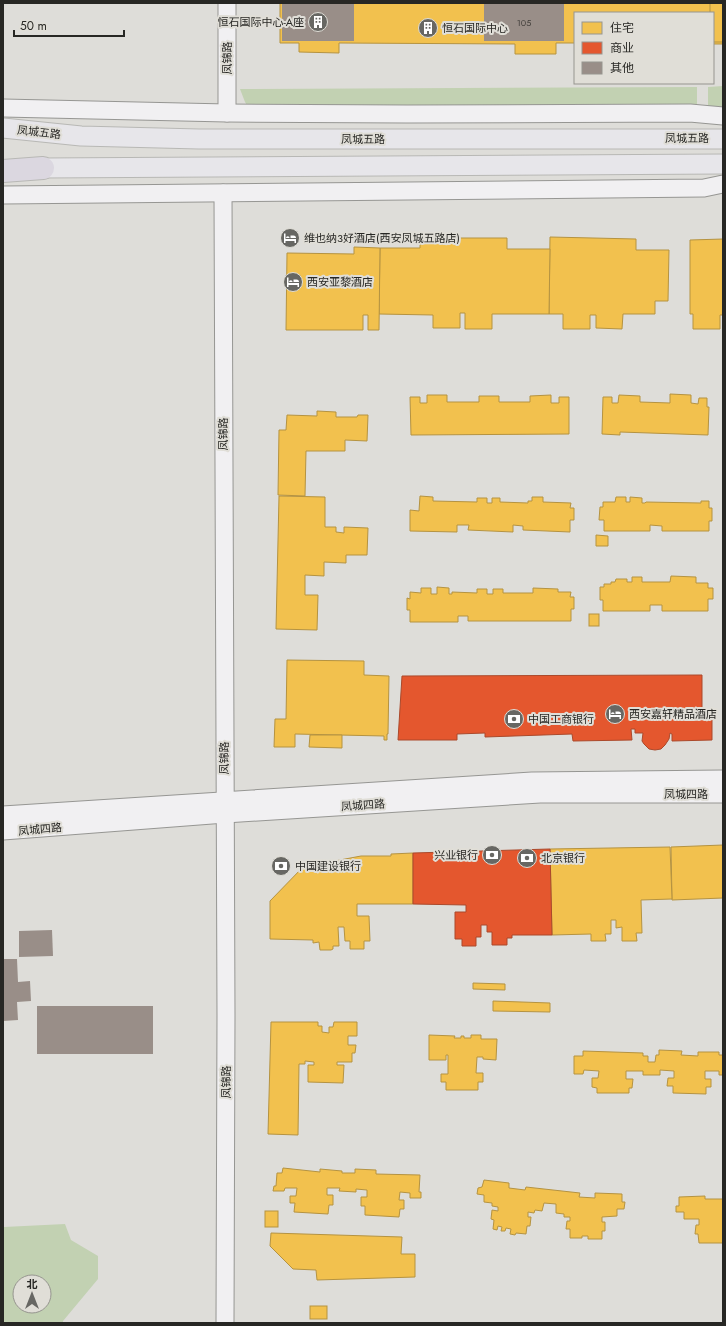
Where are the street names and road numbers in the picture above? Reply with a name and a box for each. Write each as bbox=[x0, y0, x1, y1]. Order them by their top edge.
street label: 凤锦路 bbox=[219, 42, 235, 75]
street label: 凤城五路 bbox=[16, 122, 62, 142]
street label: 凤城五路 bbox=[665, 130, 709, 146]
street label: 凤城五路 bbox=[341, 131, 385, 147]
street label: 凤锦路 bbox=[215, 418, 231, 451]
street label: 凤锦路 bbox=[216, 742, 232, 775]
street label: 凤城四路 bbox=[664, 786, 708, 802]
street label: 凤城四路 bbox=[340, 795, 386, 815]
street label: 凤城四路 bbox=[17, 819, 63, 839]
street label: 凤锦路 bbox=[218, 1066, 234, 1099]

